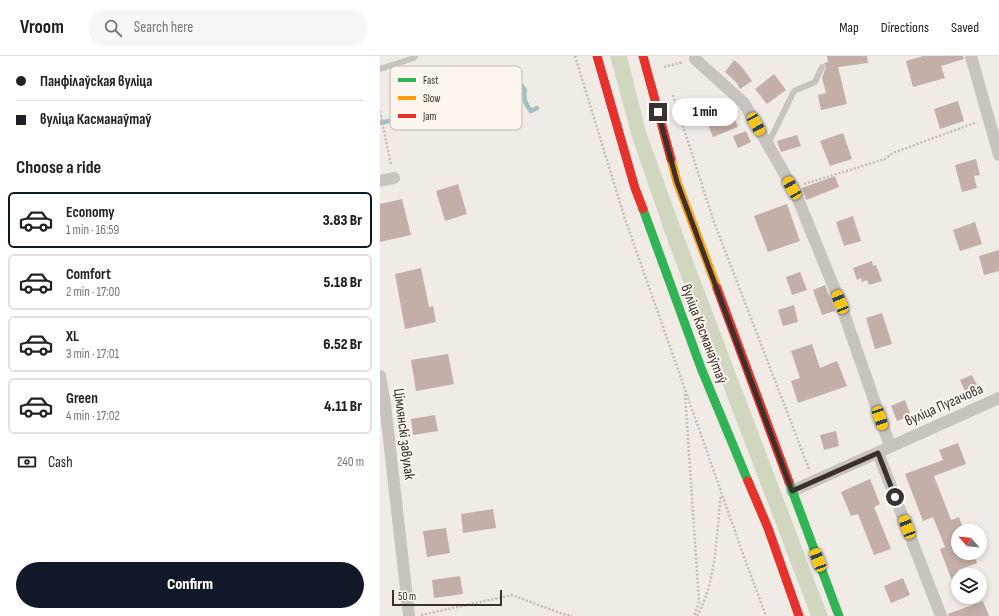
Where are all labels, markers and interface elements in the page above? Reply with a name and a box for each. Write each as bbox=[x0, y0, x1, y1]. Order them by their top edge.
search box bbox=[88, 10, 368, 46]
text: Vroom bbox=[20, 16, 64, 39]
icon: search bbox=[102, 17, 124, 39]
text: Search here bbox=[134, 18, 193, 37]
text: Map bbox=[839, 19, 859, 36]
text: Directions bbox=[881, 19, 929, 36]
text: Saved bbox=[951, 19, 979, 36]
legend bbox=[390, 66, 522, 130]
text: Панфілаўская вуліца bbox=[40, 72, 152, 91]
text: Fast bbox=[423, 74, 439, 87]
text: Slow bbox=[423, 92, 440, 105]
callout: 1 min bbox=[672, 98, 738, 126]
route end bbox=[649, 103, 667, 121]
text: 1 min bbox=[693, 104, 717, 120]
text: вуліца Касманаўтаў bbox=[40, 110, 152, 129]
text: Jam bbox=[422, 110, 437, 123]
car bbox=[745, 111, 767, 137]
text: Choose a ride bbox=[16, 157, 101, 178]
car bbox=[781, 175, 803, 201]
icon: car bbox=[18, 202, 54, 238]
text: Economy bbox=[66, 203, 115, 222]
text: 3.83 Br bbox=[323, 211, 362, 230]
text: 1 min · 16:59 bbox=[66, 222, 119, 238]
icon: car bbox=[18, 264, 54, 300]
text: Comfort bbox=[66, 265, 111, 284]
text: 5.18 Br bbox=[323, 273, 362, 292]
street label: вуліца Касманаўтаў bbox=[676, 282, 732, 387]
text: 2 min · 17:00 bbox=[66, 284, 120, 300]
car bbox=[830, 289, 850, 315]
icon: car bbox=[18, 326, 54, 362]
text: XL bbox=[66, 327, 79, 346]
text: 6.52 Br bbox=[323, 335, 362, 354]
text: 3 min · 17:01 bbox=[66, 346, 119, 362]
street label: вуліца Пугачова bbox=[902, 379, 986, 431]
street label: Цімлянскі завулак bbox=[389, 387, 419, 481]
icon: car bbox=[18, 388, 54, 424]
text: Green bbox=[66, 389, 98, 408]
text: 4.11 Br bbox=[324, 397, 362, 416]
car bbox=[870, 405, 890, 431]
text: 4 min · 17:02 bbox=[66, 408, 120, 424]
icon: cash bbox=[16, 451, 38, 473]
text: Cash bbox=[48, 453, 73, 472]
text: 240 m bbox=[337, 454, 364, 470]
route start bbox=[886, 488, 904, 506]
car bbox=[897, 514, 917, 540]
north arrow bbox=[951, 524, 987, 560]
map controls bbox=[951, 524, 987, 604]
car bbox=[808, 547, 828, 573]
button: Confirm bbox=[16, 562, 364, 608]
button: layers bbox=[951, 568, 987, 604]
scale bar bbox=[392, 588, 502, 607]
text: 50 m bbox=[398, 590, 416, 603]

